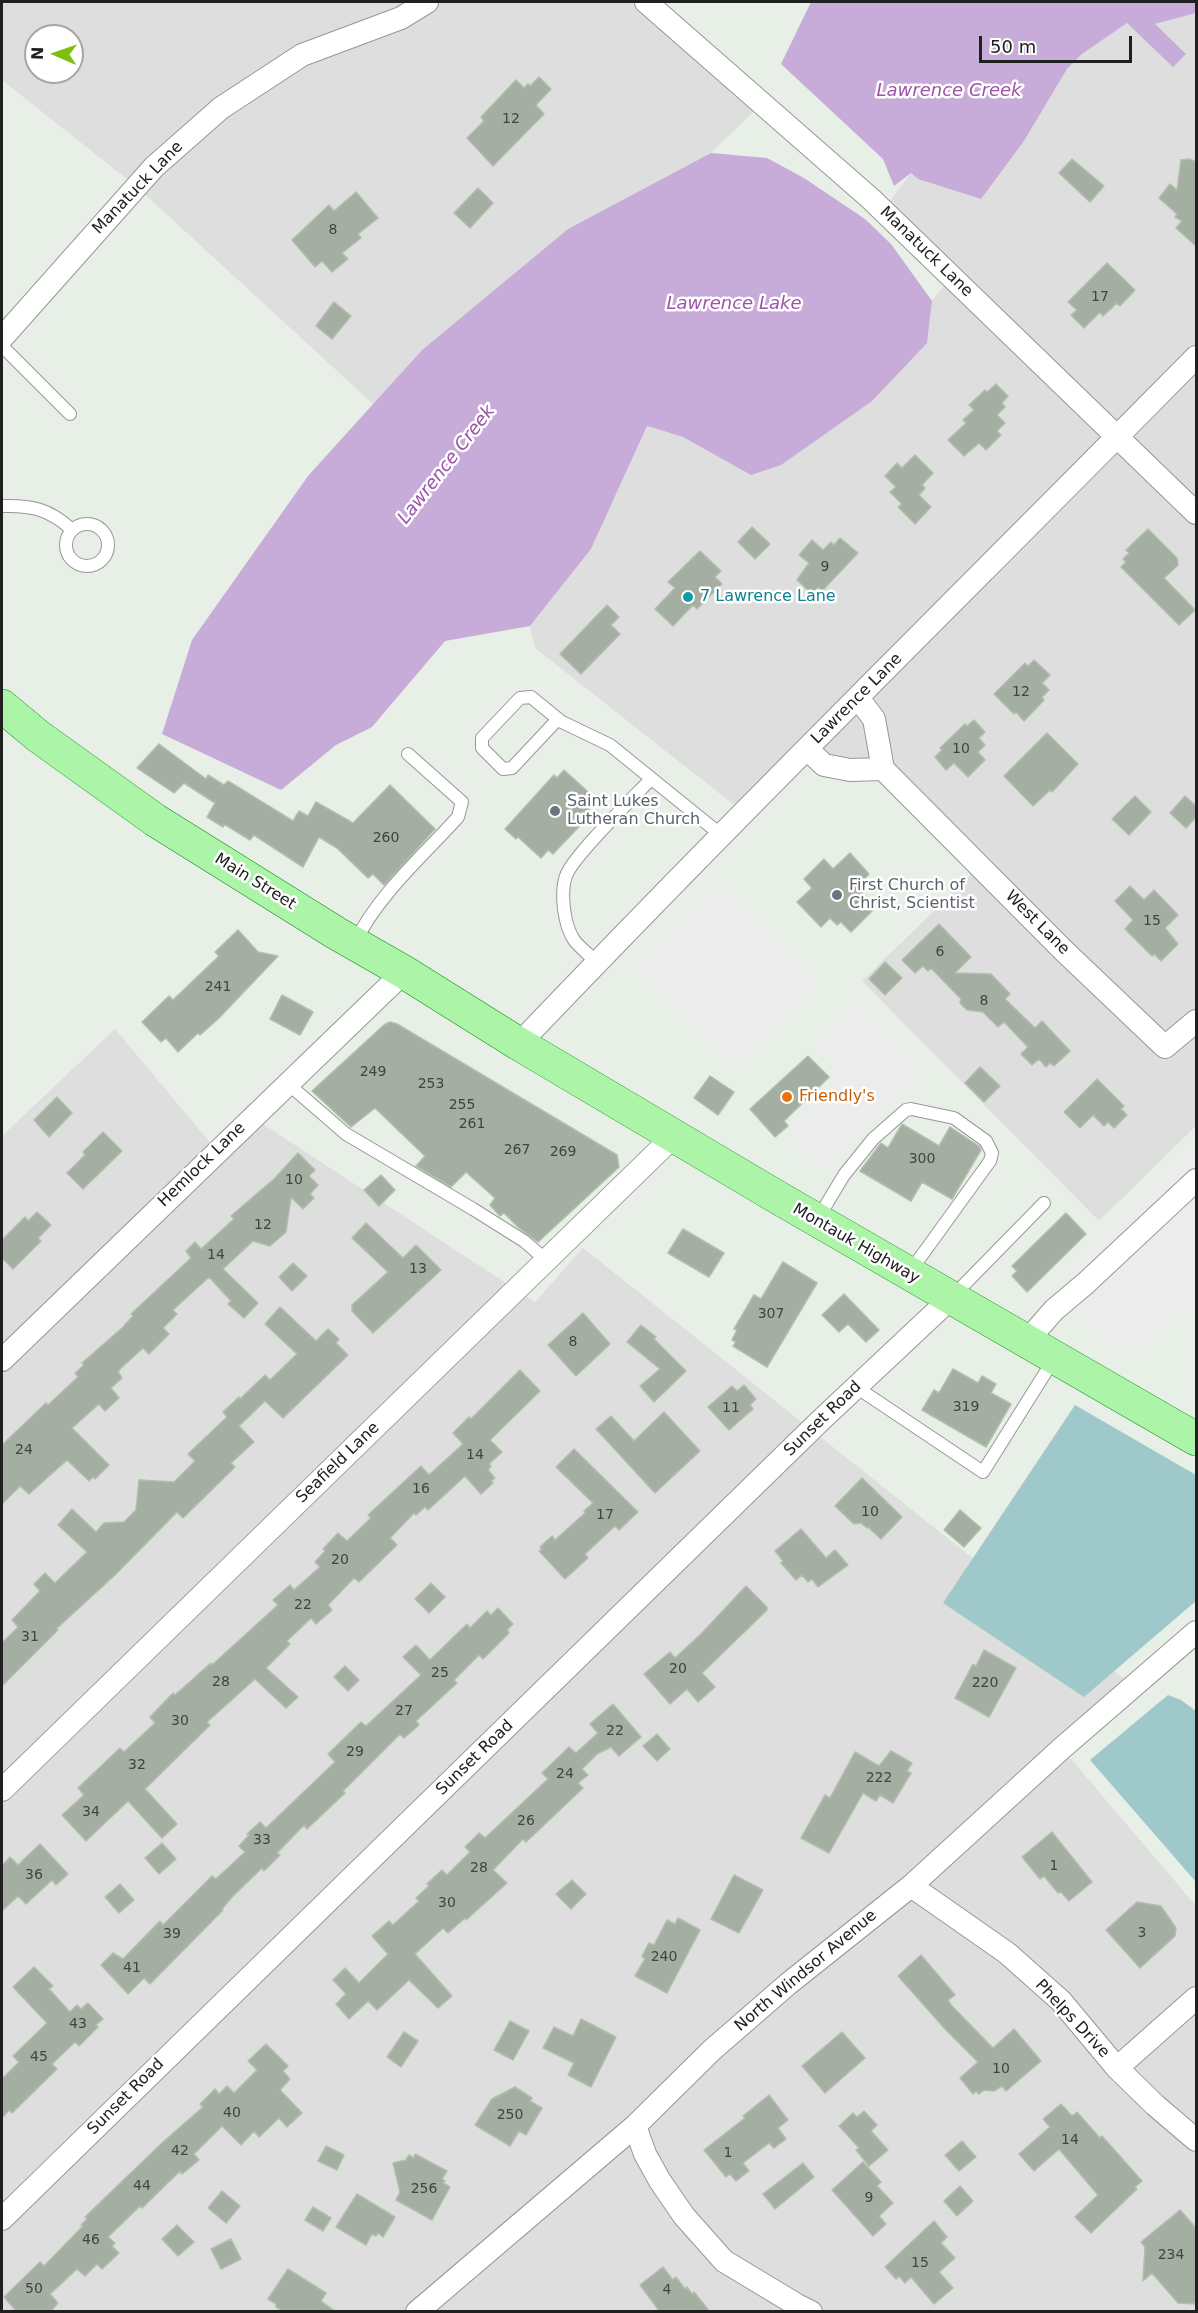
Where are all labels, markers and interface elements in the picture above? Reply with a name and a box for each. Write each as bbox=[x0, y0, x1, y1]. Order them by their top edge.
north arrow bbox=[24, 24, 84, 84]
scale bar bbox=[982, 24, 1135, 62]
text: 50 m bbox=[990, 36, 1036, 57]
text: N bbox=[28, 46, 47, 60]
water label: Lawrence Creek bbox=[877, 80, 1021, 102]
house number: 12 bbox=[502, 111, 520, 127]
street label: Manatuck Lane bbox=[89, 138, 187, 238]
street label: Manatuck Lane bbox=[876, 203, 976, 301]
house number: 8 bbox=[329, 222, 337, 238]
house number: 17 bbox=[1091, 289, 1109, 305]
water label: Lawrence Lake bbox=[667, 293, 801, 315]
water label: Lawrence Creek bbox=[394, 401, 500, 529]
house number: 9 bbox=[821, 559, 829, 575]
place label: 7 Lawrence Lane bbox=[700, 587, 836, 607]
marker: 7 Lawrence Lane bbox=[681, 590, 695, 604]
street label: Lawrence Lane bbox=[808, 650, 906, 748]
house number: 12 bbox=[1012, 684, 1030, 700]
house number: 10 bbox=[952, 741, 970, 757]
place label: Saint Lukes Lutheran Church bbox=[567, 792, 700, 830]
marker: Saint Lukes Lutheran Church bbox=[548, 804, 562, 818]
house number: 260 bbox=[373, 830, 399, 846]
street label: Main Street bbox=[211, 850, 299, 914]
place label: First Church of Christ, Scientist bbox=[849, 876, 975, 914]
street label: West Lane bbox=[1001, 887, 1073, 959]
marker: First Church of Christ, Scientist bbox=[830, 888, 844, 902]
house number: 15 bbox=[1143, 913, 1161, 929]
house number: 6 bbox=[936, 944, 944, 960]
house number: 241 bbox=[205, 979, 231, 995]
house number: 8 bbox=[980, 993, 988, 1009]
house number: 249 bbox=[360, 1064, 386, 1080]
house number: 253 bbox=[418, 1076, 444, 1092]
place label: Friendly's bbox=[799, 1087, 875, 1107]
marker: Friendly's bbox=[780, 1090, 794, 1104]
house number: 255 bbox=[449, 1097, 475, 1113]
house number: 261 bbox=[459, 1116, 485, 1132]
street label: Hemlock Lane bbox=[154, 1119, 250, 1211]
house number: 267 bbox=[504, 1142, 530, 1158]
house number: 269 bbox=[550, 1144, 576, 1160]
house number: 300 bbox=[909, 1151, 935, 1167]
house number: 10 bbox=[285, 1172, 303, 1188]
street label: Montauk Highway bbox=[789, 1200, 923, 1288]
house number: 12 bbox=[254, 1217, 272, 1233]
house number: 14 bbox=[207, 1247, 225, 1263]
house number: 13 bbox=[409, 1261, 427, 1277]
house number: 307 bbox=[758, 1306, 784, 1322]
house number: 8 bbox=[569, 1334, 577, 1350]
street label: Sunset Road bbox=[780, 1377, 866, 1461]
house number: 319 bbox=[953, 1399, 979, 1415]
house number: 11 bbox=[722, 1400, 740, 1416]
street label: Seafield Lane bbox=[292, 1419, 384, 1507]
house number: 24 bbox=[15, 1442, 33, 1458]
house number: 14 bbox=[466, 1447, 484, 1463]
house number: 16 bbox=[412, 1481, 430, 1497]
house number: 10 bbox=[861, 1504, 879, 1520]
house number: 17 bbox=[596, 1507, 614, 1523]
house number: 20 bbox=[331, 1552, 349, 1568]
house number: 22 bbox=[294, 1597, 312, 1613]
house number: 31 bbox=[21, 1629, 39, 1645]
house number: 20 bbox=[669, 1661, 687, 1677]
house number: 25 bbox=[431, 1665, 449, 1681]
house number: 28 bbox=[212, 1674, 230, 1690]
house number: 220 bbox=[972, 1675, 998, 1691]
house number: 27 bbox=[395, 1703, 413, 1719]
house number: 30 bbox=[171, 1713, 189, 1729]
street label: Sunset Road bbox=[432, 1716, 518, 1800]
house number: 22 bbox=[606, 1723, 624, 1739]
house number: 29 bbox=[346, 1744, 364, 1760]
house number: 32 bbox=[128, 1757, 146, 1773]
house number: 24 bbox=[556, 1766, 574, 1782]
house number: 222 bbox=[866, 1770, 892, 1786]
house number: 34 bbox=[82, 1804, 100, 1820]
house number: 26 bbox=[517, 1813, 535, 1829]
house number: 33 bbox=[253, 1832, 271, 1848]
house number: 1 bbox=[1050, 1858, 1058, 1874]
house number: 28 bbox=[470, 1860, 488, 1876]
house number: 36 bbox=[25, 1867, 43, 1883]
house number: 30 bbox=[438, 1895, 456, 1911]
street label: North Windsor Avenue bbox=[731, 1906, 881, 2036]
house number: 3 bbox=[1138, 1925, 1146, 1941]
house number: 39 bbox=[163, 1926, 181, 1942]
house number: 240 bbox=[651, 1949, 677, 1965]
house number: 41 bbox=[123, 1960, 141, 1976]
street label: Phelps Drive bbox=[1031, 1976, 1113, 2062]
house number: 43 bbox=[69, 2016, 87, 2032]
house number: 45 bbox=[30, 2049, 48, 2065]
street label: Sunset Road bbox=[84, 2055, 168, 2139]
house number: 10 bbox=[992, 2061, 1010, 2077]
house number: 40 bbox=[223, 2105, 241, 2121]
house number: 250 bbox=[497, 2107, 523, 2123]
house number: 14 bbox=[1061, 2132, 1079, 2148]
house number: 42 bbox=[171, 2143, 189, 2159]
house number: 1 bbox=[724, 2145, 732, 2161]
house number: 44 bbox=[133, 2178, 151, 2194]
house number: 256 bbox=[411, 2181, 437, 2197]
house number: 9 bbox=[865, 2190, 873, 2206]
house number: 46 bbox=[82, 2232, 100, 2248]
house number: 234 bbox=[1158, 2247, 1184, 2263]
house number: 15 bbox=[911, 2255, 929, 2271]
house number: 50 bbox=[25, 2281, 43, 2297]
house number: 4 bbox=[663, 2282, 671, 2298]

